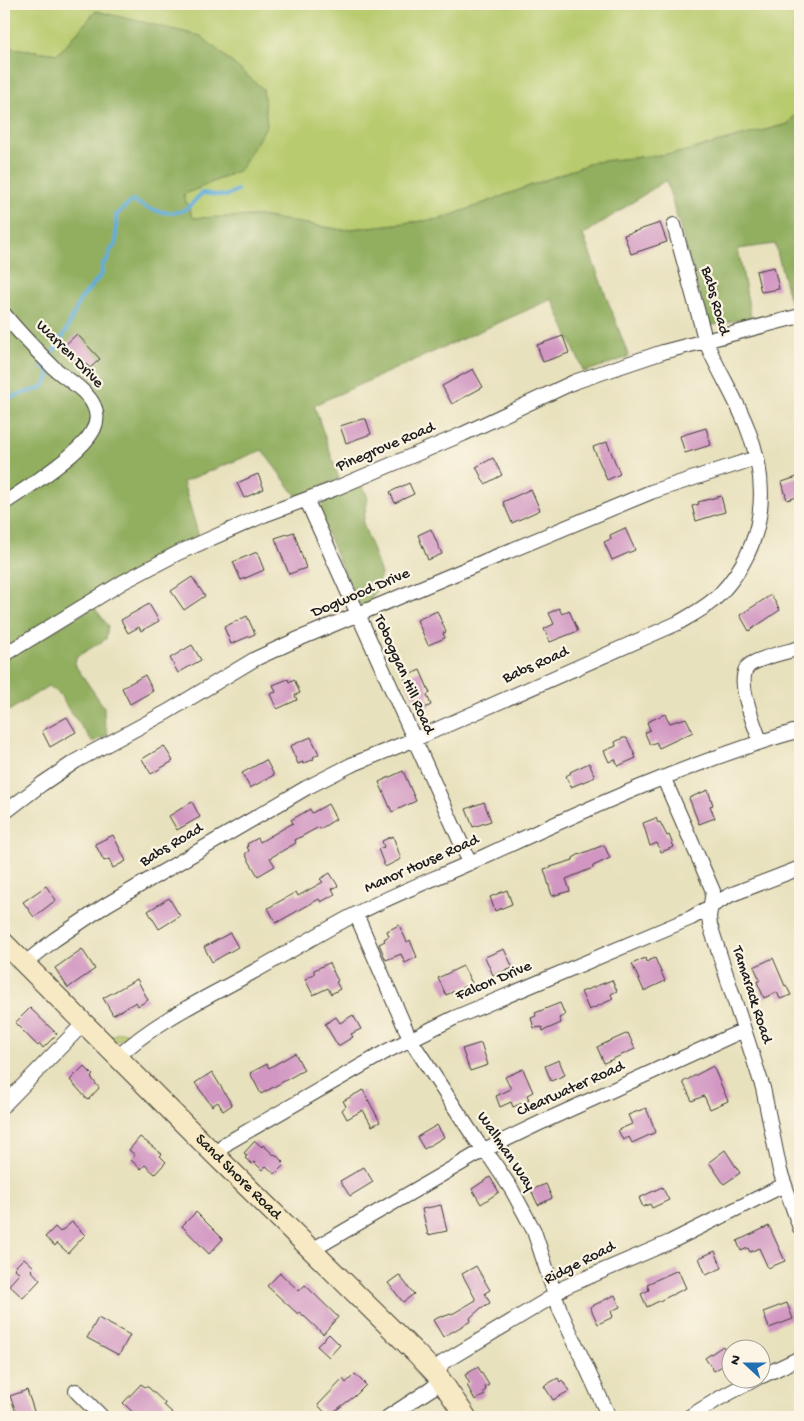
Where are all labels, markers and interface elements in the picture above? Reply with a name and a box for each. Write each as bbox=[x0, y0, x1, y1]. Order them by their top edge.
street label: Babs Road bbox=[695, 264, 733, 339]
street label: Warren Drive bbox=[31, 317, 107, 393]
street label: Pinegrove Road bbox=[333, 418, 440, 478]
street label: Dogwood Drive bbox=[308, 564, 414, 624]
street label: Toboggan Hill Road bbox=[368, 612, 438, 739]
street label: Babs Road bbox=[499, 642, 573, 689]
street label: Babs Road bbox=[136, 819, 208, 873]
street label: Manor House Road bbox=[362, 831, 484, 899]
street label: Tamarack Road bbox=[726, 943, 776, 1048]
street label: Falcon Drive bbox=[452, 957, 535, 1007]
street label: Clearwater Road bbox=[514, 1057, 629, 1122]
street label: Wallman Way bbox=[472, 1109, 539, 1195]
street label: Sand Shore Road bbox=[191, 1130, 286, 1225]
street label: Ridge Road bbox=[541, 1237, 620, 1290]
north arrow bbox=[722, 1338, 772, 1388]
text: N bbox=[727, 1353, 746, 1368]

